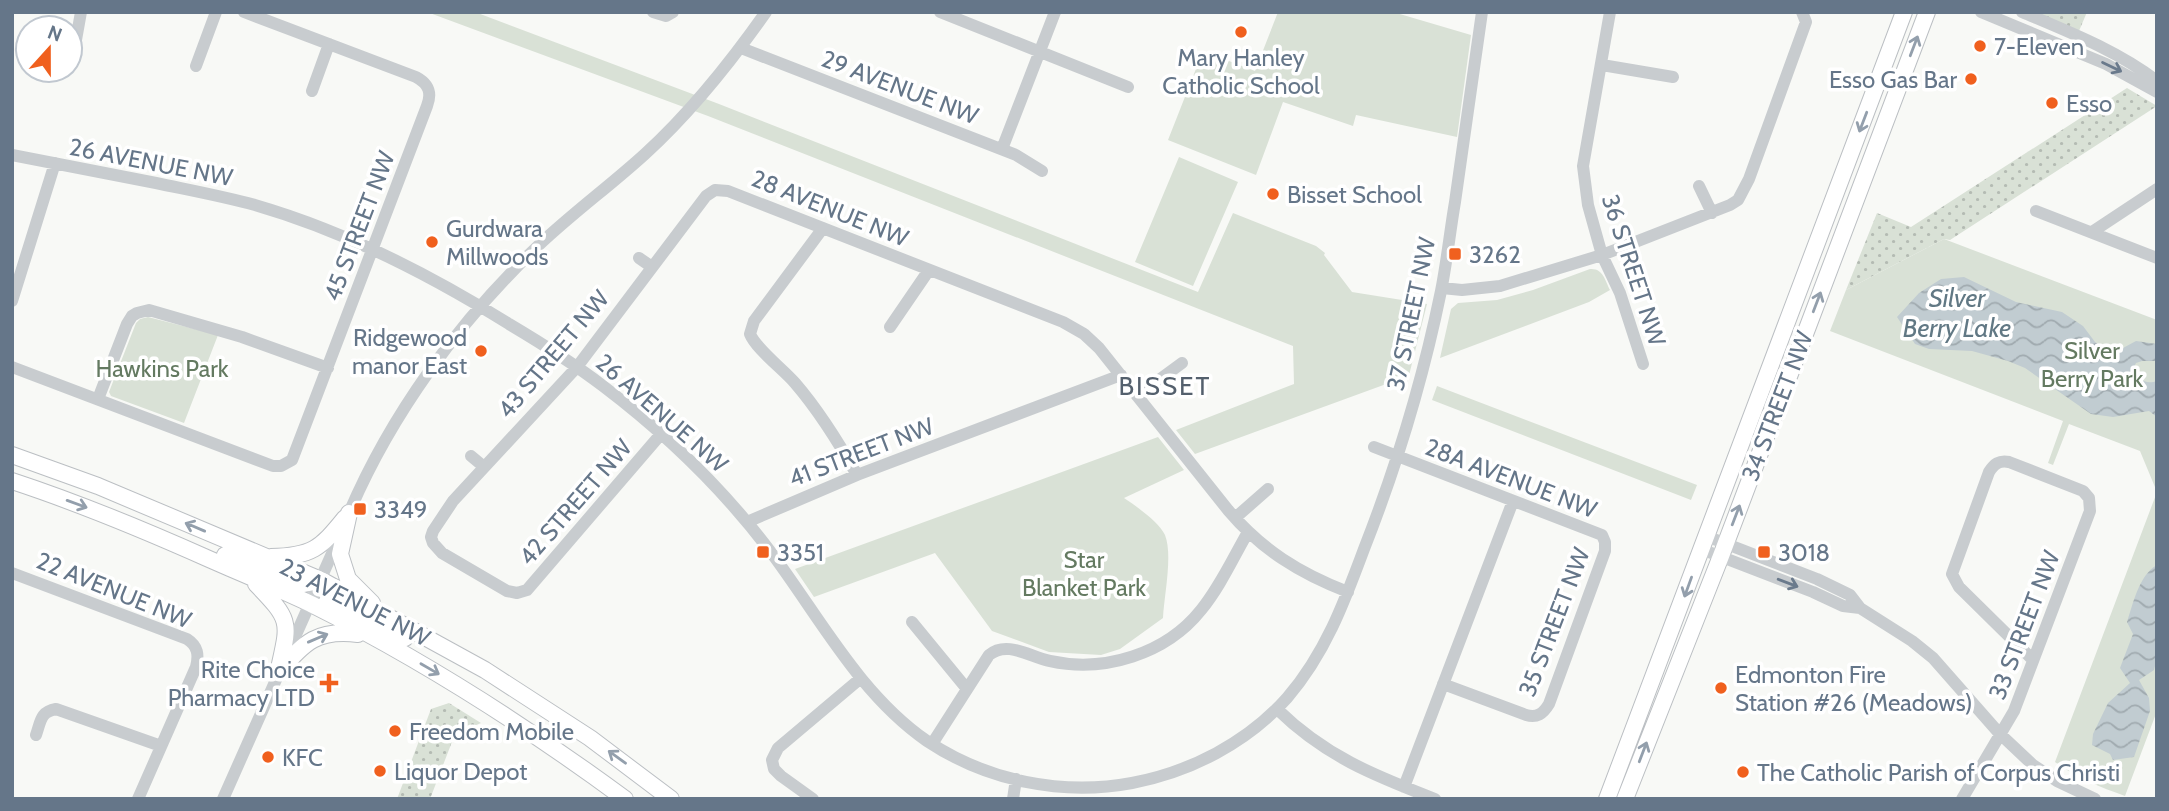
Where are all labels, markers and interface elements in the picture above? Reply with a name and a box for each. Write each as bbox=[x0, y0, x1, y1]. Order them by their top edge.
north arrow bbox=[14, 14, 84, 84]
text: N bbox=[45, 20, 65, 47]
marker: Mary Hanley Catholic School bbox=[1233, 24, 1249, 40]
place label: 7-Eleven bbox=[1994, 32, 2084, 61]
one-way arrow bbox=[1909, 36, 1921, 58]
marker: 7-Eleven bbox=[1972, 38, 1988, 54]
place label: Mary Hanley Catholic School bbox=[1162, 43, 1320, 100]
street label: 29 AVENUE NW bbox=[817, 44, 983, 130]
one-way arrow bbox=[2101, 60, 2122, 74]
place label: Esso Gas Bar bbox=[1829, 65, 1957, 94]
marker: Esso Gas Bar bbox=[1963, 71, 1979, 87]
place label: Esso bbox=[2066, 89, 2112, 118]
marker: Esso bbox=[2044, 95, 2060, 111]
one-way arrow bbox=[1855, 110, 1868, 132]
street label: 26 AVENUE NW bbox=[67, 132, 235, 192]
street label: 45 STREET NW bbox=[317, 147, 401, 305]
street label: 28 AVENUE NW bbox=[747, 163, 913, 253]
place label: Bisset School bbox=[1287, 180, 1422, 209]
marker: Bisset School bbox=[1265, 186, 1281, 202]
street label: 36 STREET NW bbox=[1596, 191, 1672, 350]
place label: Gurdwara Millwoods bbox=[446, 214, 549, 271]
marker: Gurdwara Millwoods bbox=[424, 234, 440, 250]
street label: 37 STREET NW bbox=[1381, 234, 1441, 393]
place label: 3262 bbox=[1469, 240, 1521, 269]
marker: 3262 bbox=[1447, 246, 1463, 262]
water label: Silver Berry Lake bbox=[1903, 282, 2011, 344]
street label: 43 STREET NW bbox=[491, 284, 615, 424]
one-way arrow bbox=[1811, 292, 1824, 314]
place label: Ridgewood manor East bbox=[352, 323, 467, 380]
street label: 34 STREET NW bbox=[1735, 327, 1819, 485]
park label: Silver Berry Park bbox=[2041, 336, 2144, 393]
marker: Ridgewood manor East bbox=[473, 343, 489, 359]
street label: 26 AVENUE NW bbox=[590, 348, 734, 478]
park label: Hawkins Park bbox=[95, 354, 229, 383]
district label: BISSET bbox=[1119, 370, 1211, 402]
street label: 41 STREET NW bbox=[784, 411, 938, 493]
street label: 28A AVENUE NW bbox=[1421, 432, 1601, 524]
street label: 42 STREET NW bbox=[512, 433, 638, 571]
place label: 3349 bbox=[374, 495, 427, 524]
one-way arrow bbox=[65, 499, 87, 511]
marker: 3349 bbox=[352, 501, 368, 517]
one-way arrow bbox=[1731, 505, 1743, 527]
one-way arrow bbox=[185, 520, 206, 533]
place label: 3351 bbox=[777, 538, 824, 567]
place label: 3018 bbox=[1778, 538, 1830, 567]
street label: 35 STREET NW bbox=[1512, 543, 1596, 701]
marker: 3351 bbox=[755, 544, 771, 560]
marker: 3018 bbox=[1756, 544, 1772, 560]
park label: Star Blanket Park bbox=[1022, 545, 1146, 602]
street label: 22 AVENUE NW bbox=[32, 546, 196, 634]
street label: 33 STREET NW bbox=[1982, 546, 2066, 704]
street label: 23 AVENUE NW bbox=[275, 552, 435, 653]
one-way arrow bbox=[1680, 575, 1693, 597]
one-way arrow bbox=[1776, 577, 1798, 590]
one-way arrow bbox=[307, 631, 328, 644]
place label: Rite Choice Pharmacy LTD bbox=[168, 655, 315, 712]
place label: Edmonton Fire Station #26 (Meadows) bbox=[1735, 660, 1972, 717]
one-way arrow bbox=[419, 663, 440, 676]
marker: Rite Choice Pharmacy LTD bbox=[321, 675, 337, 691]
marker: Edmonton Fire Station #26 (Meadows) bbox=[1713, 680, 1729, 696]
place label: Freedom Mobile bbox=[409, 717, 574, 746]
marker: Freedom Mobile bbox=[387, 723, 403, 739]
one-way arrow bbox=[1638, 742, 1650, 764]
place label: KFC bbox=[282, 743, 323, 772]
marker: KFC bbox=[260, 749, 276, 765]
one-way arrow bbox=[608, 750, 627, 764]
place label: Liquor Depot bbox=[394, 757, 527, 786]
place label: The Catholic Parish of Corpus Christi bbox=[1757, 758, 2120, 787]
marker: Liquor Depot bbox=[372, 763, 388, 779]
marker: The Catholic Parish of Corpus Christi bbox=[1735, 764, 1751, 780]

